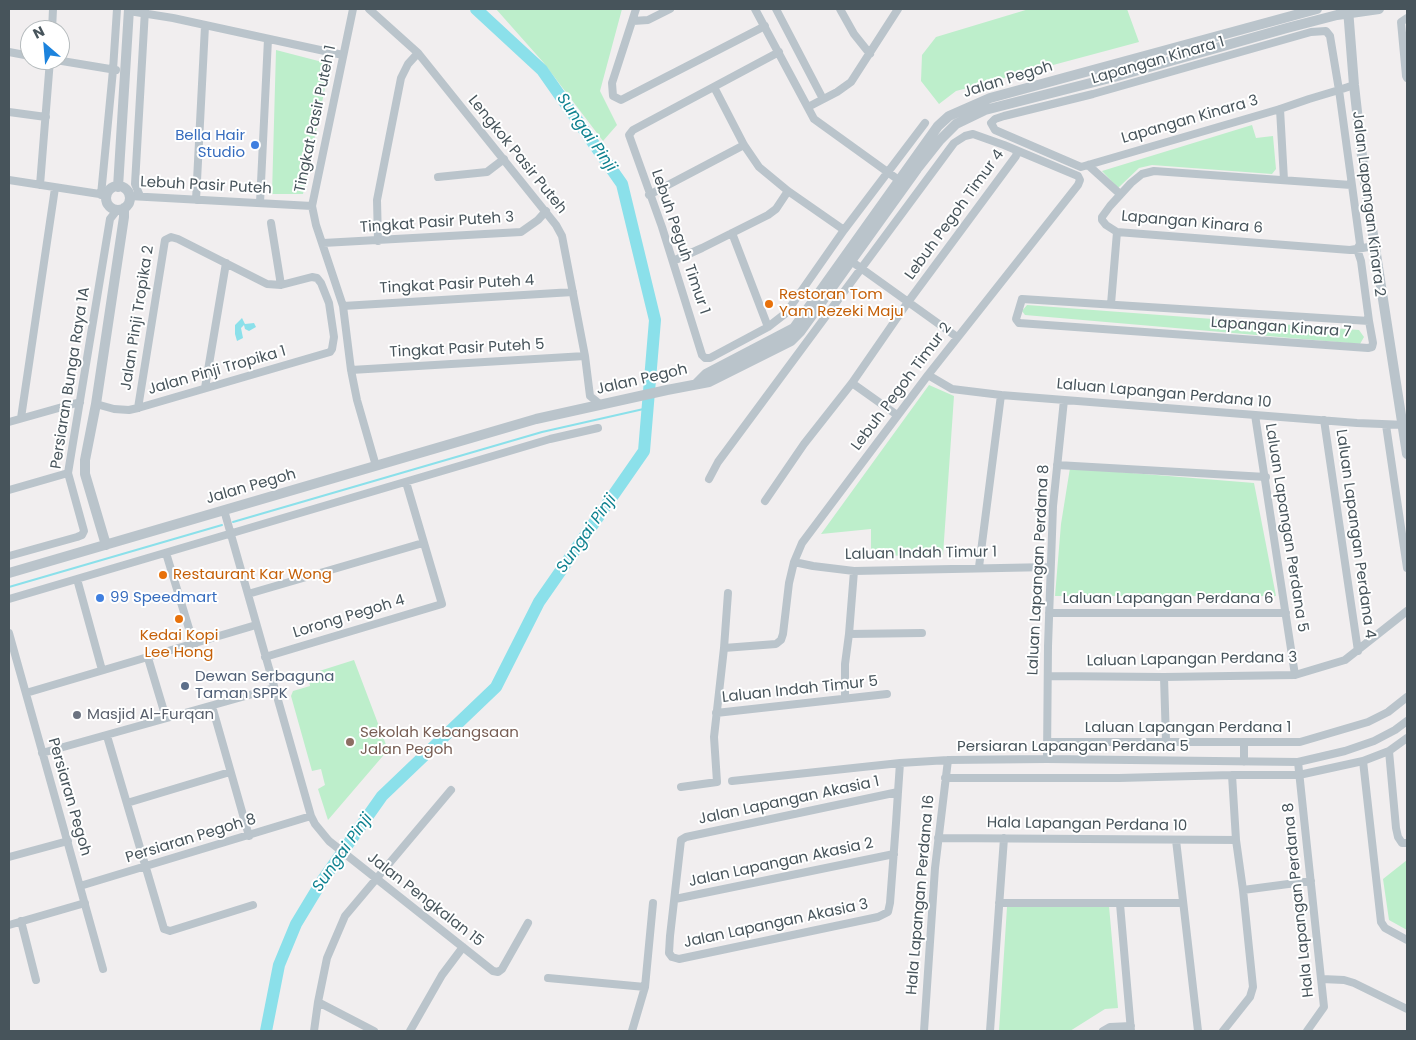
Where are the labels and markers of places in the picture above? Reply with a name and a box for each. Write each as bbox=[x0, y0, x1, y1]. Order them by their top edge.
place label: Bella Hair Studio bbox=[175, 127, 245, 162]
marker: Bella Hair Studio bbox=[249, 139, 261, 151]
place label: Restoran Tom Yam Rezeki Maju bbox=[779, 286, 904, 321]
marker: Restoran Tom Yam Rezeki Maju bbox=[763, 298, 775, 310]
place label: Restaurant Kar Wong bbox=[173, 566, 332, 584]
marker: Restaurant Kar Wong bbox=[157, 569, 169, 581]
place label: 99 Speedmart bbox=[110, 589, 217, 607]
marker: 99 Speedmart bbox=[94, 592, 106, 604]
marker: Kedai Kopi Lee Hong bbox=[173, 613, 185, 625]
place label: Kedai Kopi Lee Hong bbox=[140, 627, 218, 662]
place label: Dewan Serbaguna Taman SPPK bbox=[195, 668, 334, 703]
marker: Dewan Serbaguna Taman SPPK bbox=[179, 680, 191, 692]
place label: Masjid Al-Furqan bbox=[87, 706, 214, 724]
marker: Masjid Al-Furqan bbox=[71, 709, 83, 721]
place label: Sekolah Kebangsaan Jalan Pegoh bbox=[360, 724, 519, 759]
marker: Sekolah Kebangsaan Jalan Pegoh bbox=[344, 736, 356, 748]

